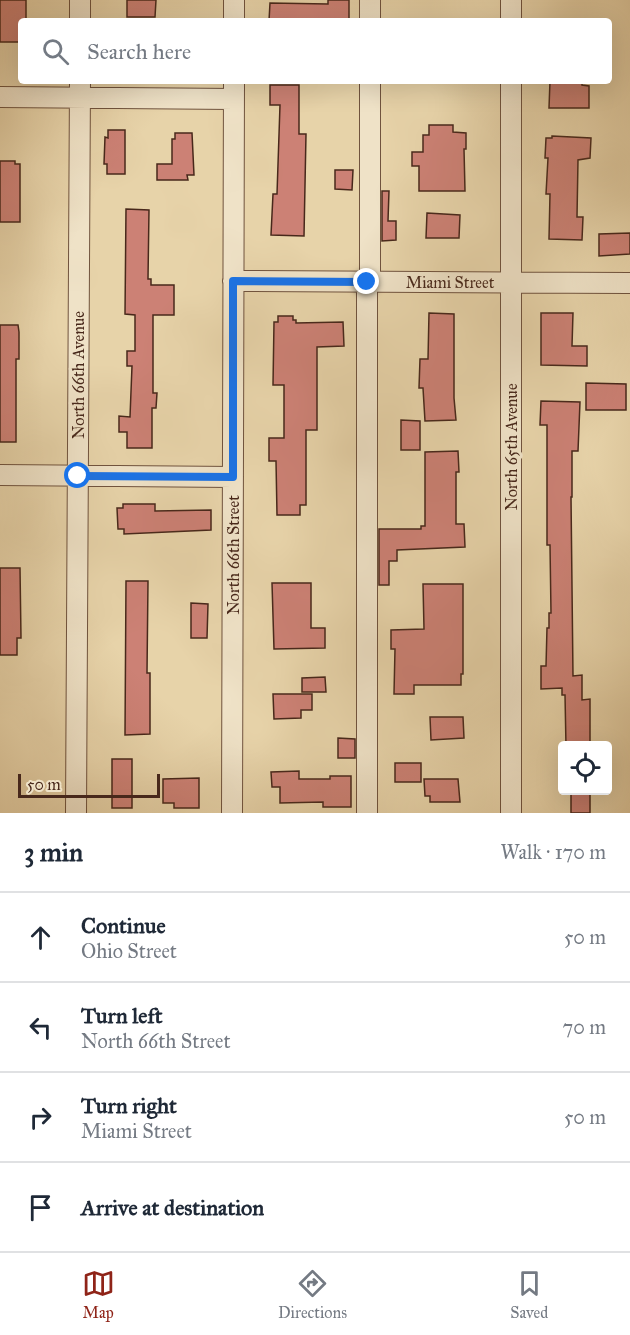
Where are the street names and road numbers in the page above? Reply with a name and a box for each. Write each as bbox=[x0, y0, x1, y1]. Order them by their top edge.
street label: Miami Street bbox=[406, 273, 495, 292]
street label: North 66th Avenue bbox=[69, 311, 88, 439]
street label: North 65th Avenue bbox=[502, 383, 521, 511]
street label: North 66th Street bbox=[224, 495, 243, 615]

